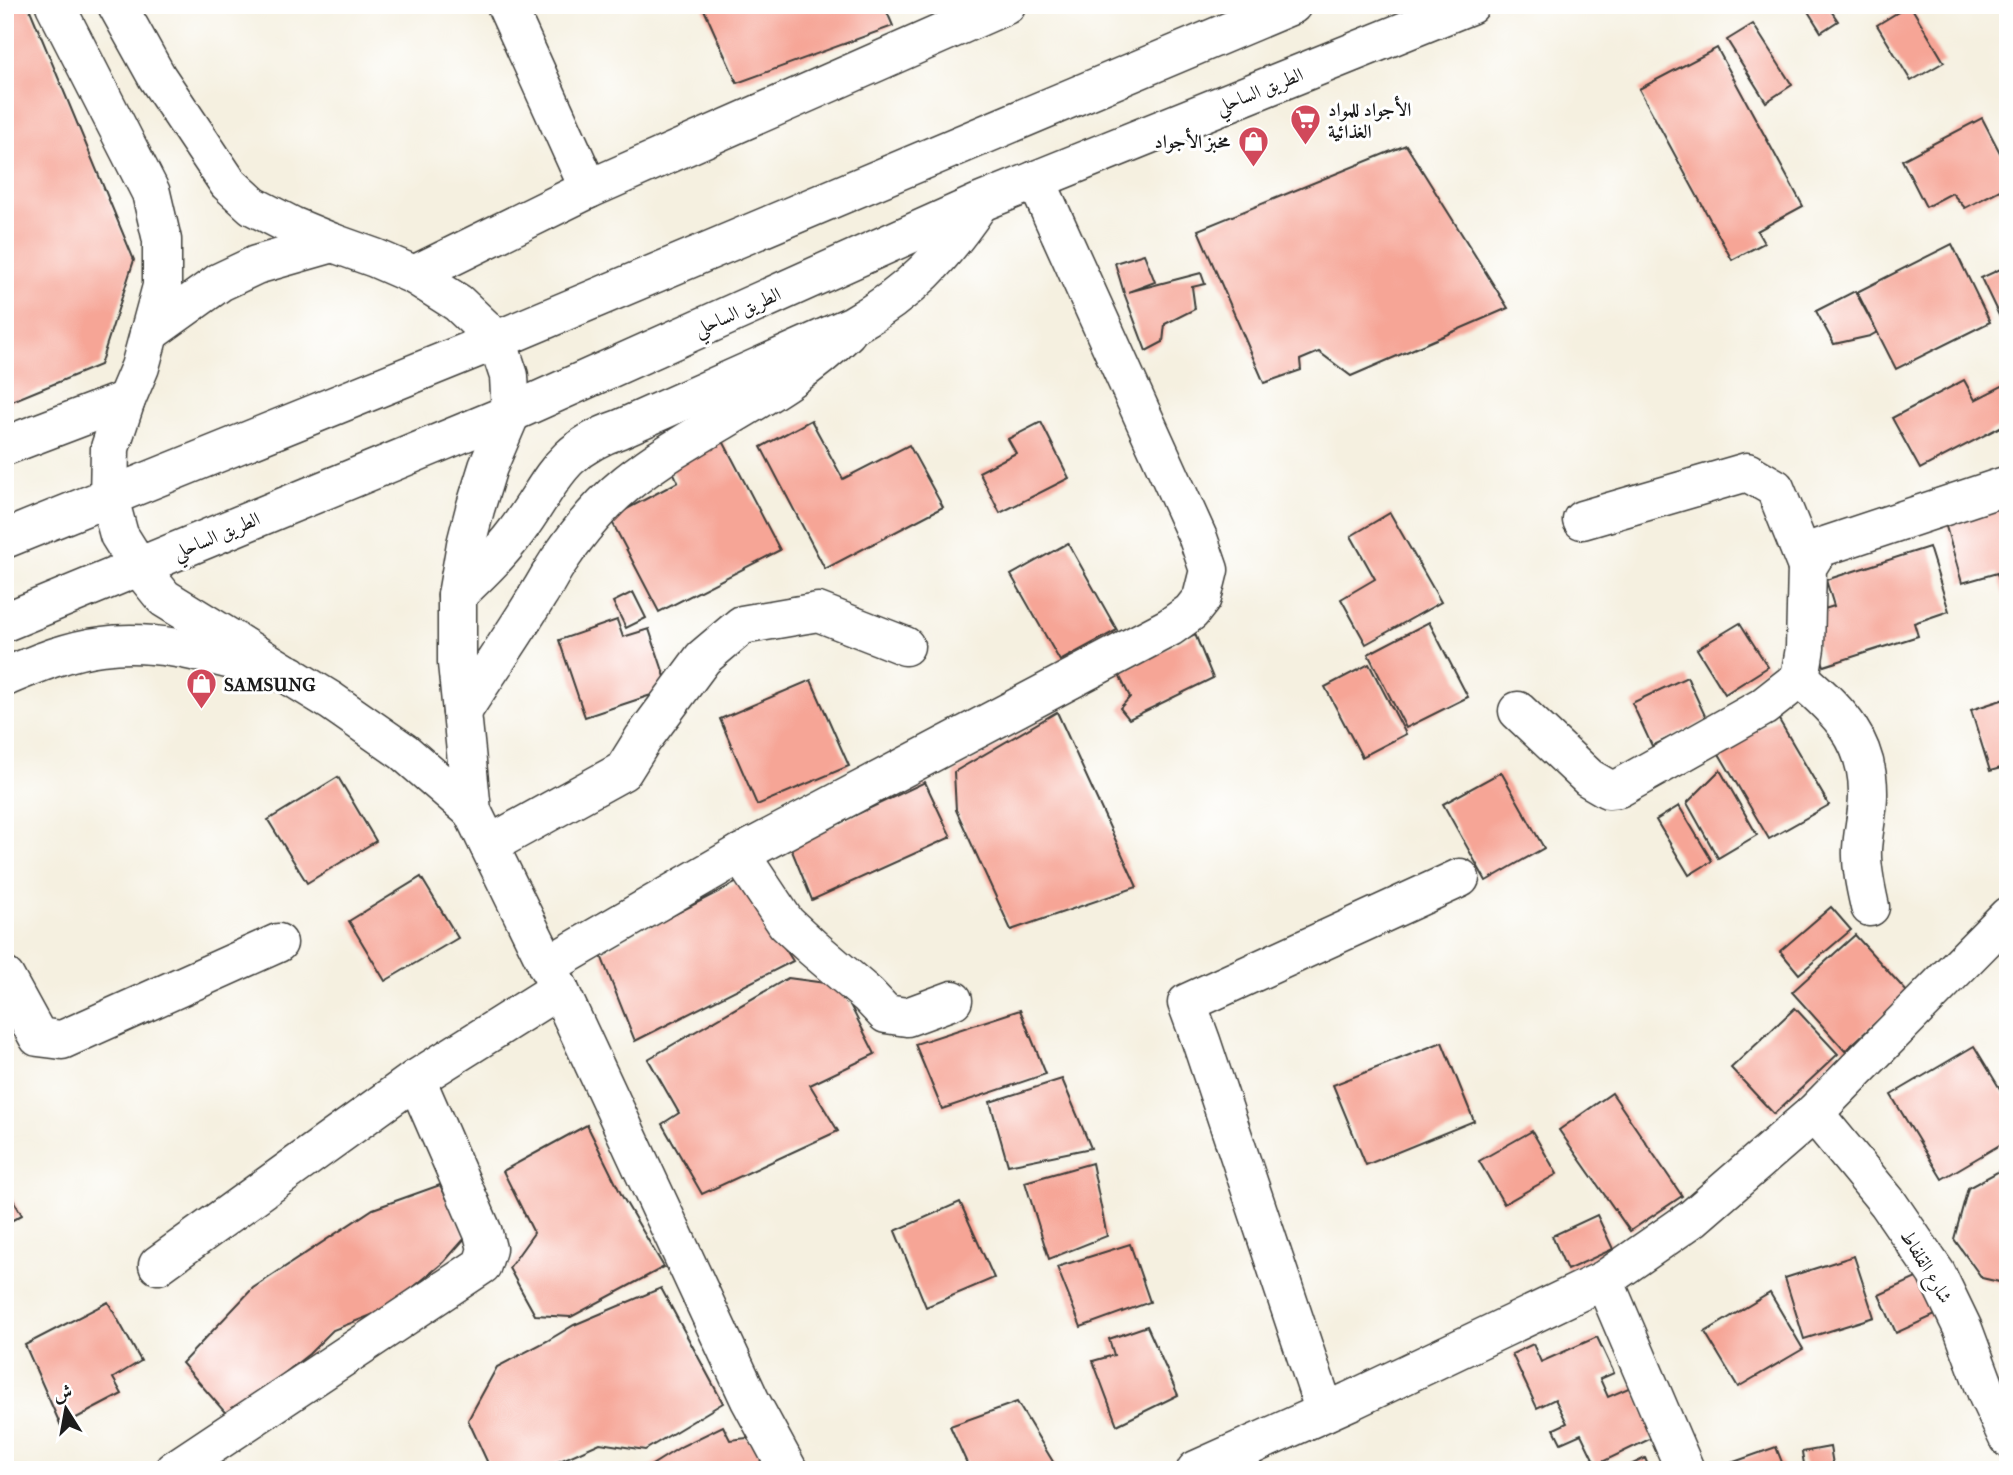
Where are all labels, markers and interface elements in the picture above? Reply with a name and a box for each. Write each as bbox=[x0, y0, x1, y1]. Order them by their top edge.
street label: الطريق الساحلي bbox=[1212, 63, 1309, 125]
place label: الأجواد للمواد الغذائية bbox=[1328, 95, 1411, 143]
supermarket icon: الأجواد للمواد الغذائية bbox=[1288, 103, 1322, 147]
shop icon: مخبز الأجواد bbox=[1236, 124, 1270, 168]
place label: مخبز الأجواد bbox=[1154, 127, 1230, 154]
street label: الطريق الساحلي bbox=[691, 283, 787, 347]
street label: الطريق الساحلي bbox=[169, 508, 266, 571]
shop icon: SAMSUNG bbox=[184, 667, 218, 711]
place label: SAMSUNG bbox=[224, 674, 316, 696]
street label: شارع القلفاط bbox=[1892, 1226, 1957, 1309]
north arrow bbox=[32, 1374, 102, 1444]
text: ش bbox=[52, 1381, 74, 1406]

